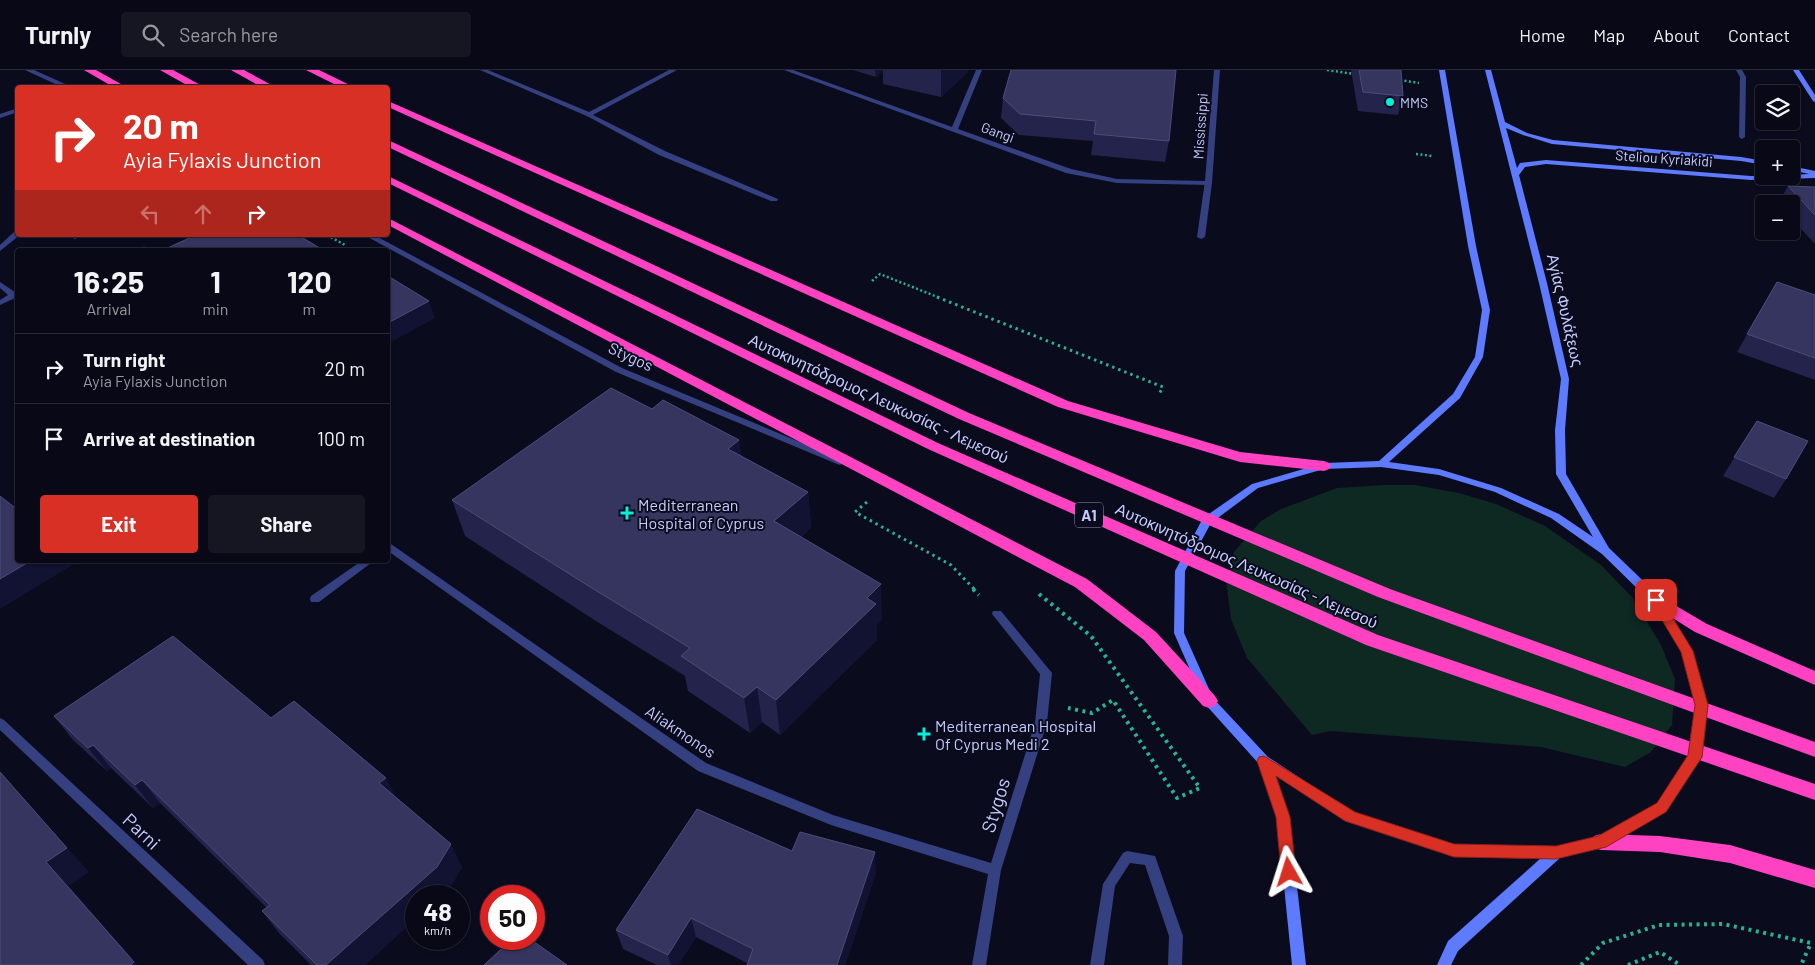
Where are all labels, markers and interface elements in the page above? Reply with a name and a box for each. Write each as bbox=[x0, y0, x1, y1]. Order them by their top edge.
search box bbox=[121, 12, 471, 57]
text: Turnly bbox=[25, 20, 91, 49]
icon: search bbox=[139, 21, 167, 49]
text: Search here bbox=[179, 23, 278, 46]
text: Home bbox=[1519, 24, 1565, 46]
text: Map bbox=[1593, 24, 1625, 46]
text: About bbox=[1653, 24, 1700, 46]
text: Contact bbox=[1728, 24, 1790, 46]
map controls bbox=[1755, 85, 1800, 240]
button: layers bbox=[1755, 85, 1800, 130]
street label: Mississippi bbox=[1189, 92, 1211, 160]
place label: MMS bbox=[1400, 94, 1428, 111]
marker: MMS bbox=[1384, 96, 1396, 108]
text: 20 m bbox=[123, 104, 199, 146]
icon: right bbox=[40, 105, 105, 170]
street label: Gangi bbox=[979, 118, 1017, 146]
button: + bbox=[1755, 140, 1800, 185]
text: Ayia Fylaxis Junction bbox=[123, 146, 322, 172]
street label: Steliou Kyriakidi bbox=[1615, 146, 1713, 170]
button: − bbox=[1755, 195, 1800, 240]
icon: left bbox=[136, 200, 164, 228]
icon: ahead bbox=[189, 200, 217, 228]
icon: right bbox=[242, 200, 270, 228]
street label: Αγίας Φυλάξεως bbox=[1543, 252, 1588, 369]
text: 16:25 bbox=[73, 263, 144, 299]
text: 1 bbox=[210, 263, 221, 299]
text: 120 bbox=[287, 263, 332, 299]
text: Arrival bbox=[86, 299, 131, 318]
text: min bbox=[203, 299, 229, 318]
text: m bbox=[303, 299, 316, 318]
street label: Αυτοκινητόδρομος Λευκωσίας - Λεμεσού bbox=[746, 329, 1012, 467]
street label: Stygos bbox=[606, 337, 656, 375]
text: Turn right bbox=[83, 348, 165, 371]
icon: right bbox=[40, 355, 68, 383]
text: 20 m bbox=[325, 357, 365, 380]
text: Ayia Fylaxis Junction bbox=[83, 371, 227, 390]
icon: arrive bbox=[40, 425, 68, 453]
text: Arrive at destination bbox=[83, 427, 255, 450]
text: 100 m bbox=[317, 427, 365, 450]
button: Exit bbox=[40, 495, 198, 553]
button: Share bbox=[208, 495, 365, 553]
place label: Mediterranean Hospital of Cyprus bbox=[638, 495, 764, 532]
street label: Αυτοκινητόδρομος Λευκωσίας - Λεμεσού bbox=[1113, 498, 1381, 632]
road number: A1 bbox=[1075, 502, 1103, 528]
marker: Mediterranean Hospital of Cyprus bbox=[620, 506, 634, 520]
pin bbox=[1635, 579, 1677, 621]
icon: arrive bbox=[1642, 586, 1670, 614]
street label: Aliakmonos bbox=[642, 701, 720, 761]
place label: Mediterranean Hospital Of Cyprus Medi 2 bbox=[935, 716, 1096, 753]
marker: Mediterranean Hospital Of Cyprus Medi 2 bbox=[917, 727, 931, 741]
street label: Stygos bbox=[976, 775, 1014, 835]
street label: Parni bbox=[118, 808, 166, 854]
position arrow bbox=[1262, 845, 1314, 897]
speed limit sign: 50 bbox=[480, 885, 545, 950]
text: 48 bbox=[423, 896, 452, 926]
text: km/h bbox=[424, 923, 451, 937]

